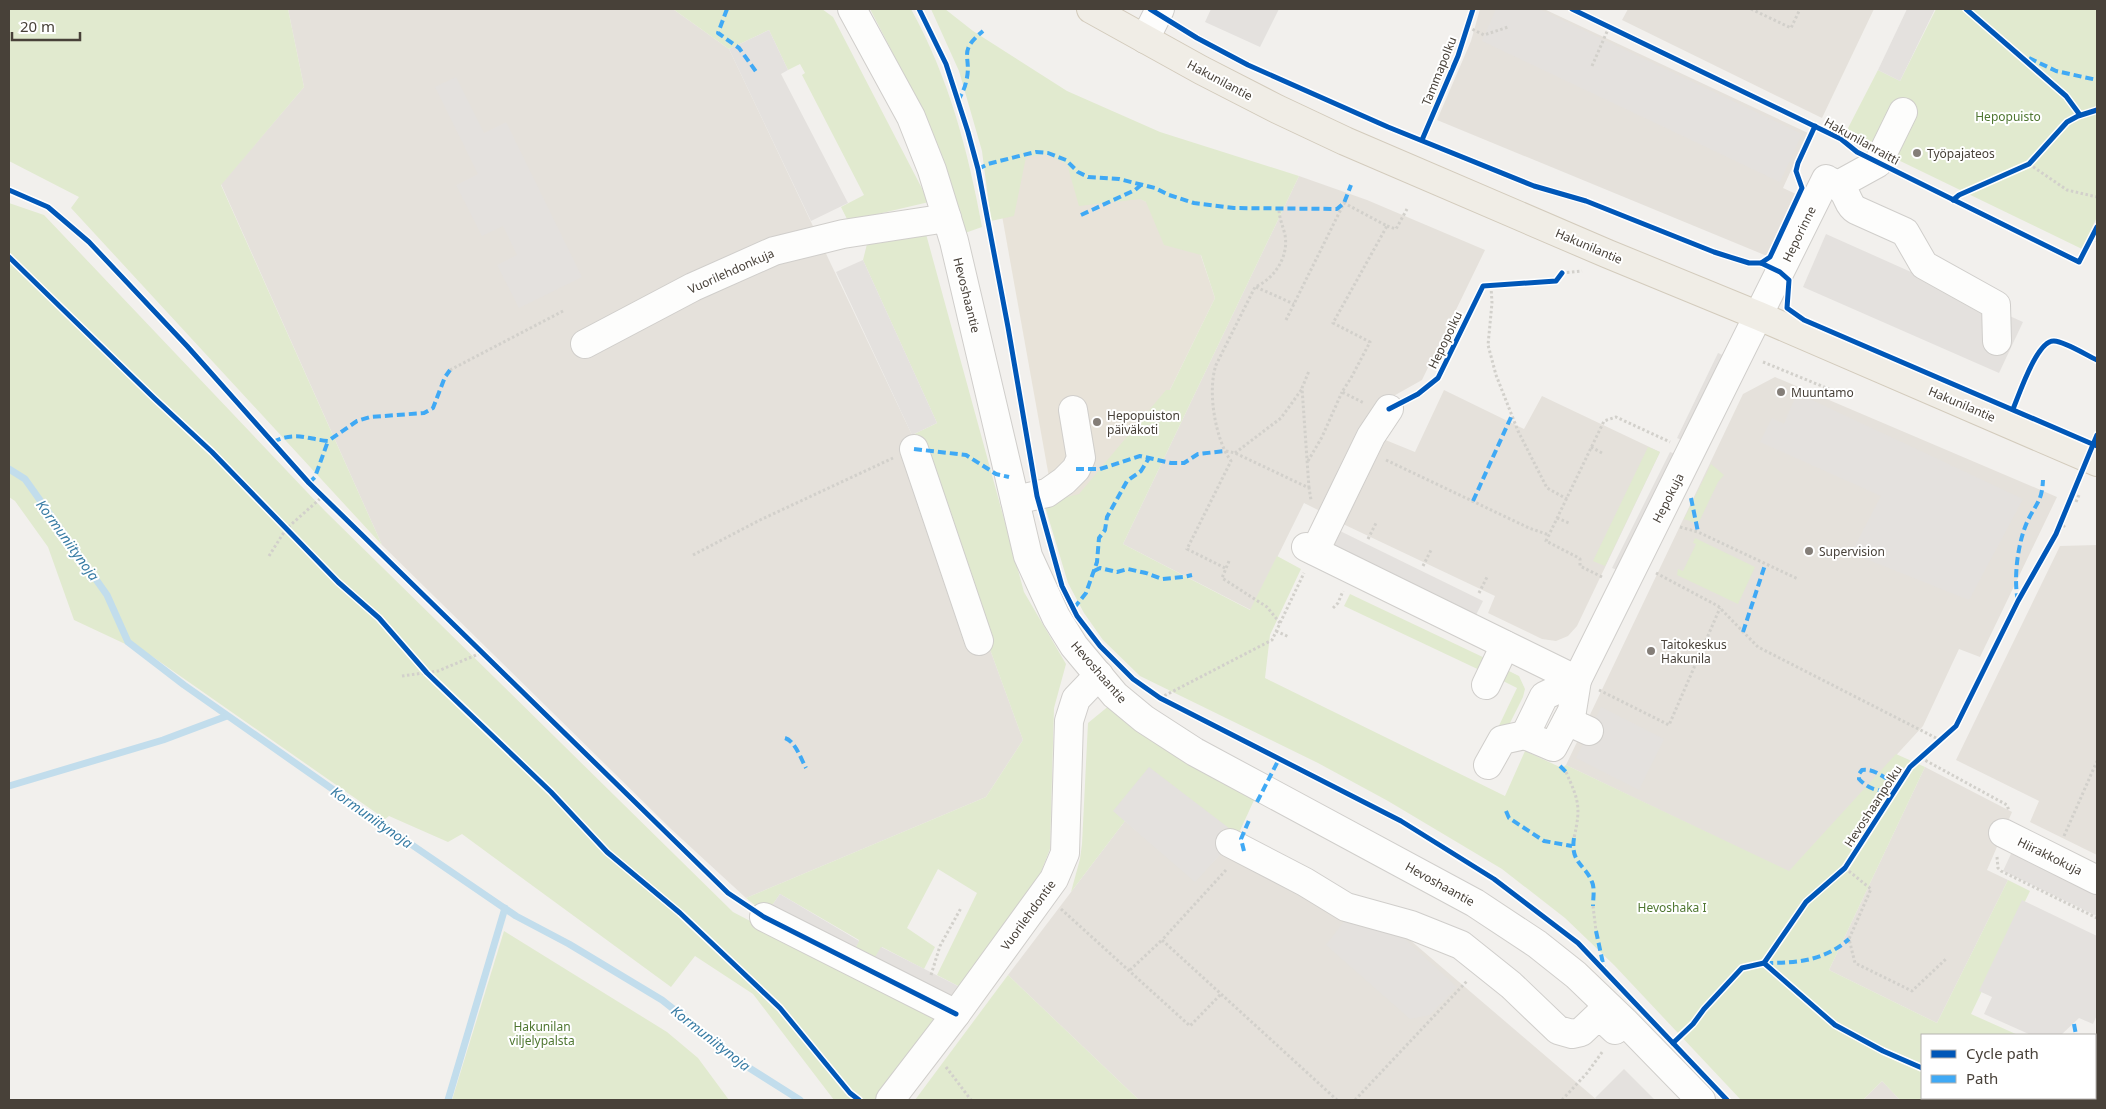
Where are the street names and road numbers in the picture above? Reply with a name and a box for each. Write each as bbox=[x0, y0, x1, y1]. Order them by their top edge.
street label: Tammapolku bbox=[1417, 34, 1461, 108]
street label: Hakunilantie bbox=[1184, 56, 1256, 104]
street label: Hakunilanraitti bbox=[1821, 113, 1903, 169]
street label: Heporinne bbox=[1778, 203, 1820, 265]
street label: Hakunilantie bbox=[1553, 224, 1625, 268]
street label: Vuorilehdonkuja bbox=[685, 244, 777, 298]
street label: Hevoshaantie bbox=[949, 256, 985, 335]
street label: Hepopolku bbox=[1424, 308, 1466, 372]
street label: Hakunilantie bbox=[1926, 382, 1998, 426]
street label: Hepokuja bbox=[1648, 470, 1688, 526]
street label: Hevoshaantie bbox=[1067, 637, 1131, 707]
street label: Hevoshaanpolku bbox=[1840, 762, 1906, 850]
street label: Hiirakkokuja bbox=[2015, 833, 2085, 879]
street label: Hevoshaantie bbox=[1402, 858, 1478, 910]
street label: Vuorilehdontie bbox=[997, 876, 1060, 954]

